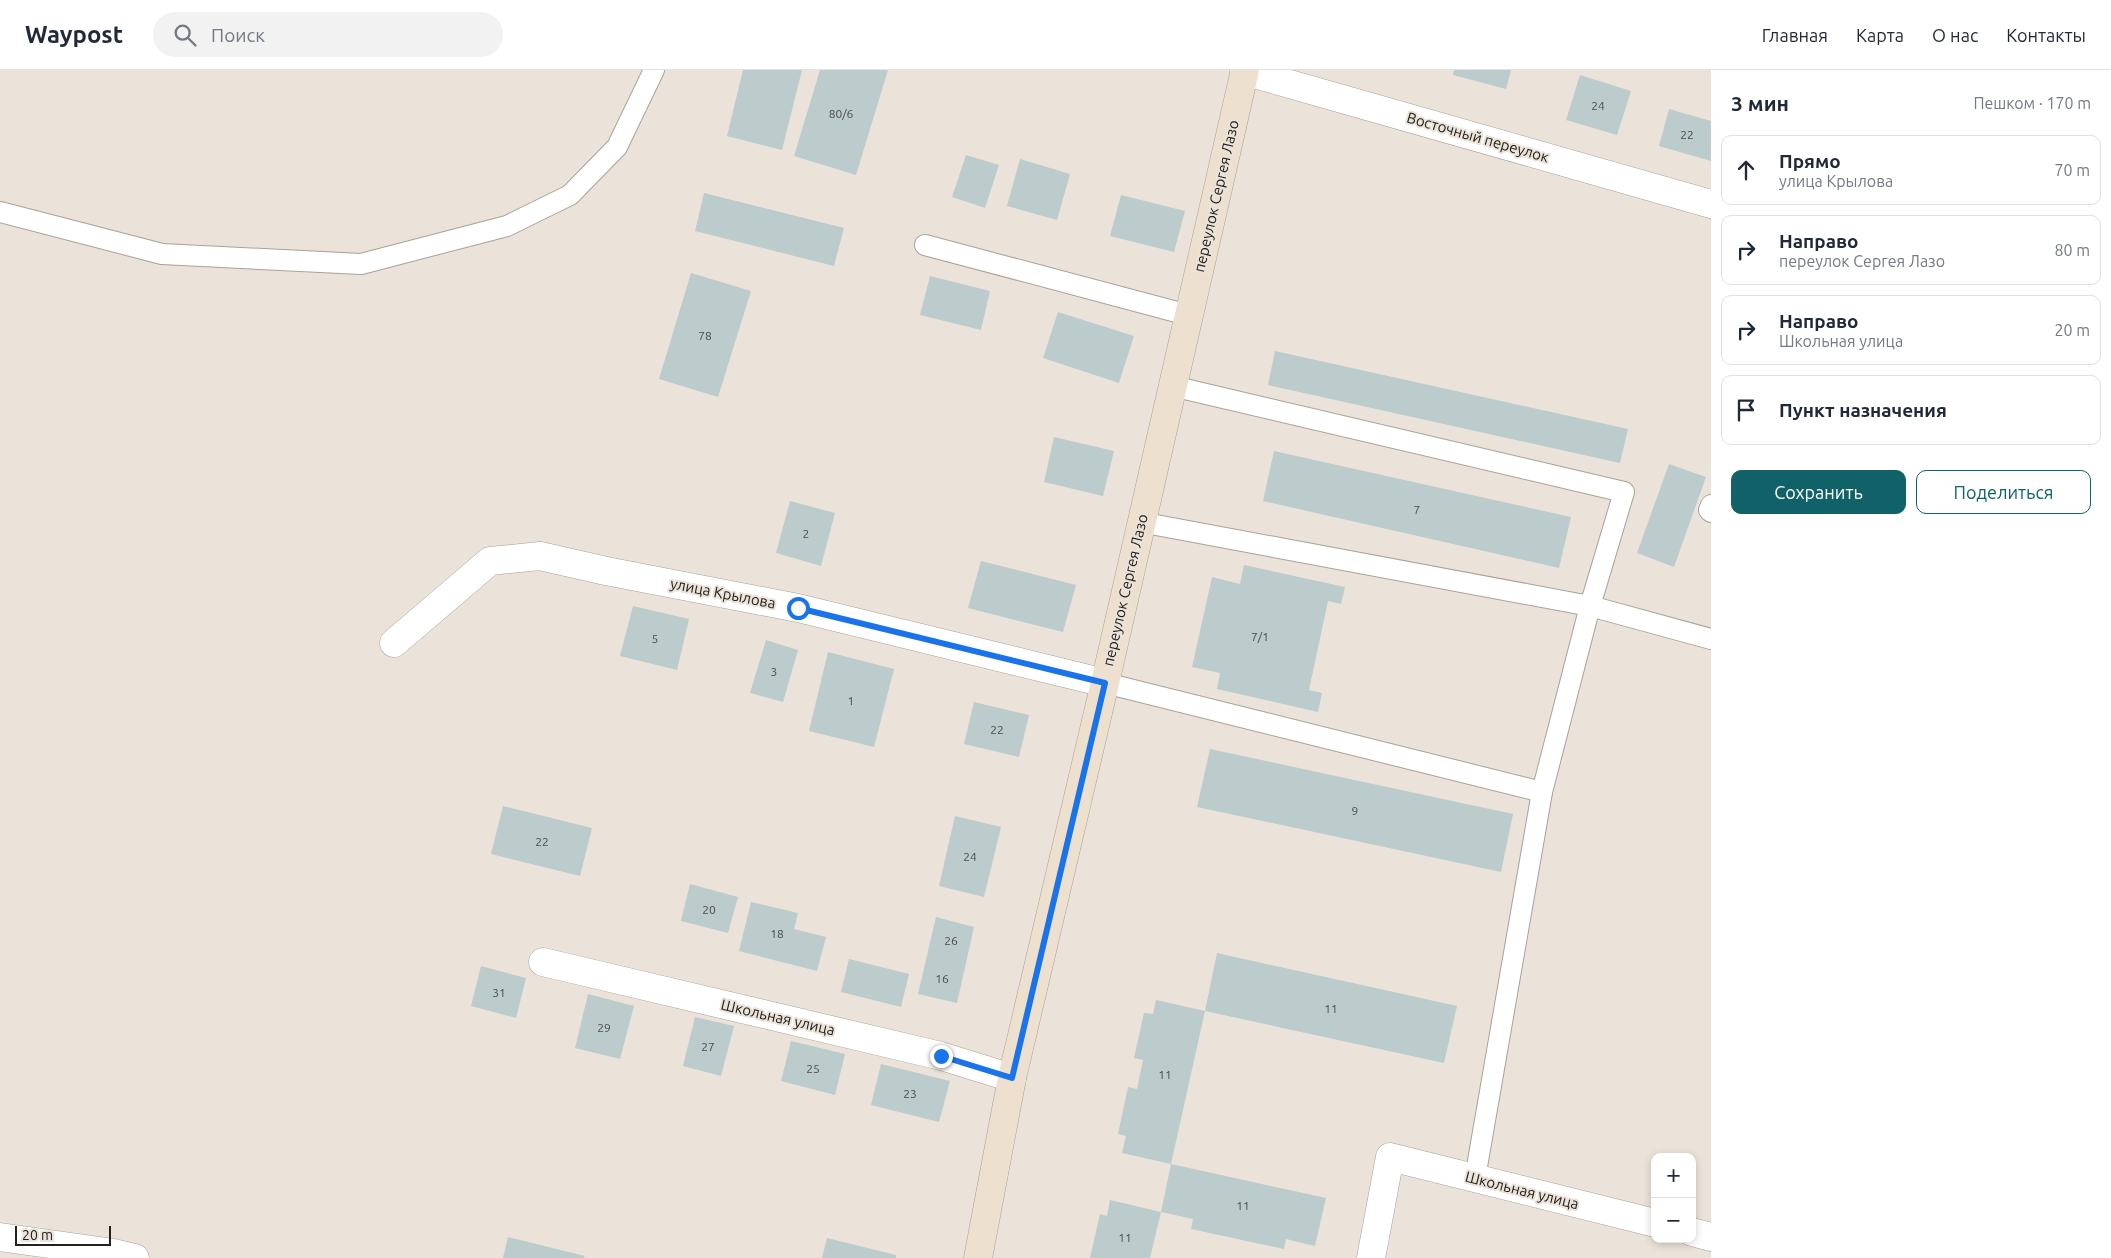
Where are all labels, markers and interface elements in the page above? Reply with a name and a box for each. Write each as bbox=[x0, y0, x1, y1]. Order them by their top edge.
search box bbox=[153, 12, 503, 57]
text: Waypost bbox=[25, 21, 123, 48]
icon: search bbox=[171, 21, 199, 49]
text: Поиск bbox=[211, 24, 265, 46]
text: Главная bbox=[1762, 25, 1828, 45]
text: Карта bbox=[1856, 25, 1904, 45]
text: О нас bbox=[1932, 25, 1978, 45]
text: Контакты bbox=[2006, 25, 2086, 45]
text: 3 мин bbox=[1731, 91, 1789, 115]
text: Пешком · 170 m bbox=[1973, 94, 2091, 112]
house number: 24 bbox=[1591, 99, 1605, 112]
house number: 80/6 bbox=[829, 107, 854, 120]
street label: Восточный переулок bbox=[1405, 109, 1551, 166]
street label: переулок Сергея Лазо bbox=[1190, 118, 1242, 274]
house number: 22 bbox=[1680, 128, 1694, 141]
text: Прямо bbox=[1779, 150, 1841, 172]
icon: ahead bbox=[1732, 156, 1760, 184]
text: 70 m bbox=[2054, 161, 2090, 179]
text: улица Крылова bbox=[1779, 172, 1893, 190]
text: Направо bbox=[1779, 230, 1859, 252]
icon: right bbox=[1732, 236, 1760, 264]
text: 80 m bbox=[2054, 241, 2090, 259]
text: переулок Сергея Лазо bbox=[1779, 252, 1945, 270]
text: Направо bbox=[1779, 310, 1859, 332]
icon: right bbox=[1732, 316, 1760, 344]
text: 20 m bbox=[2054, 321, 2090, 339]
house number: 78 bbox=[698, 329, 712, 342]
text: Школьная улица bbox=[1779, 332, 1903, 350]
icon: arrive bbox=[1732, 396, 1760, 424]
text: Пункт назначения bbox=[1779, 399, 1947, 421]
button: Сохранить bbox=[1731, 470, 1906, 514]
button: Поделиться bbox=[1916, 470, 2091, 514]
house number: 7 bbox=[1414, 503, 1420, 516]
street label: переулок Сергея Лазо bbox=[1099, 512, 1151, 668]
house number: 2 bbox=[803, 527, 809, 540]
street label: улица Крылова bbox=[669, 574, 777, 612]
route start bbox=[787, 597, 810, 620]
house number: 7/1 bbox=[1251, 630, 1269, 643]
house number: 5 bbox=[652, 632, 658, 645]
house number: 3 bbox=[771, 665, 777, 678]
house number: 1 bbox=[848, 694, 854, 707]
house number: 22 bbox=[990, 723, 1004, 736]
house number: 9 bbox=[1352, 804, 1358, 817]
house number: 22 bbox=[535, 835, 549, 848]
house number: 24 bbox=[963, 850, 977, 863]
house number: 20 bbox=[702, 903, 716, 916]
house number: 18 bbox=[770, 927, 784, 940]
house number: 26 bbox=[944, 934, 958, 947]
house number: 16 bbox=[935, 972, 949, 985]
house number: 31 bbox=[492, 986, 506, 999]
street label: Школьная улица bbox=[719, 996, 837, 1038]
house number: 11 bbox=[1324, 1002, 1338, 1015]
house number: 29 bbox=[597, 1021, 611, 1034]
house number: 27 bbox=[701, 1040, 715, 1053]
route end bbox=[930, 1045, 953, 1068]
house number: 25 bbox=[806, 1062, 820, 1075]
house number: 11 bbox=[1158, 1068, 1172, 1081]
house number: 23 bbox=[903, 1087, 917, 1100]
map controls bbox=[1651, 1153, 1696, 1243]
button: + bbox=[1651, 1153, 1696, 1198]
street label: Школьная улица bbox=[1463, 1168, 1581, 1212]
button: − bbox=[1651, 1198, 1696, 1243]
house number: 11 bbox=[1236, 1199, 1250, 1212]
scale bar bbox=[15, 1223, 111, 1246]
text: 20 m bbox=[22, 1227, 53, 1243]
house number: 11 bbox=[1118, 1231, 1132, 1244]

